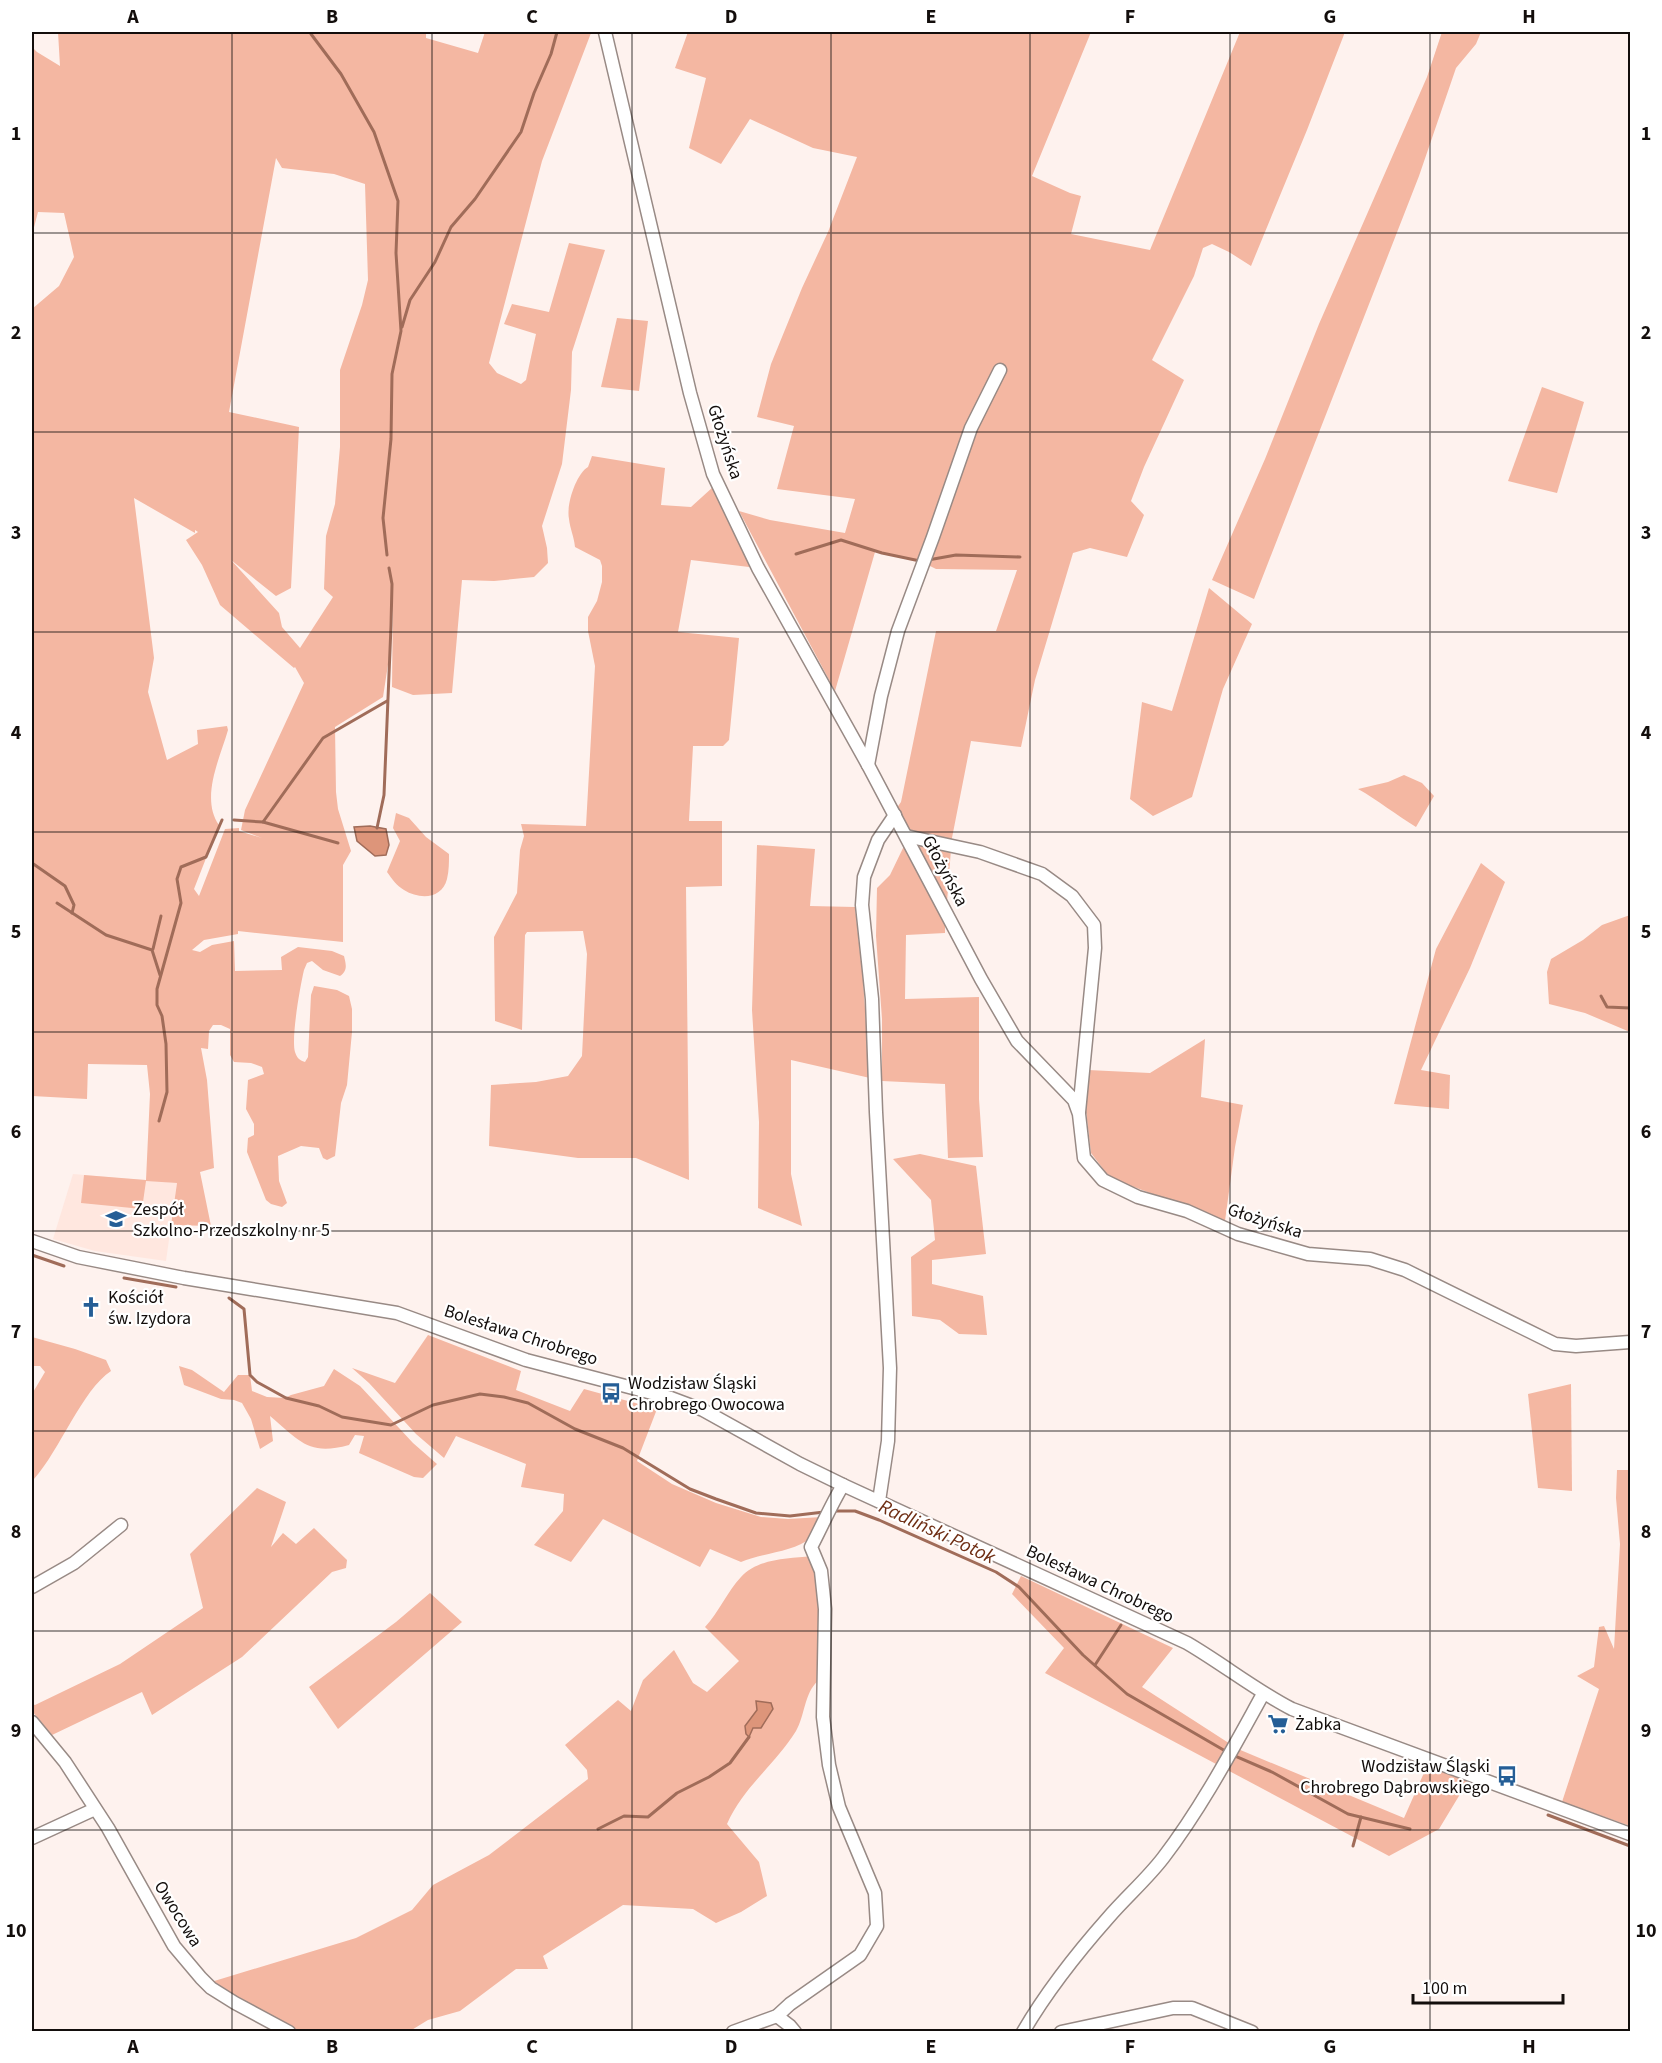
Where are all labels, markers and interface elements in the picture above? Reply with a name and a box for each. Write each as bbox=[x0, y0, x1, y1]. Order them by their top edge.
text: A bbox=[126, 3, 139, 31]
text: B bbox=[326, 3, 338, 31]
text: C bbox=[526, 3, 538, 31]
text: D bbox=[725, 3, 737, 31]
text: E bbox=[926, 3, 936, 31]
text: F bbox=[1125, 3, 1135, 31]
text: G bbox=[1324, 3, 1336, 31]
text: H bbox=[1522, 3, 1536, 31]
text: 1 bbox=[11, 120, 21, 148]
text: 1 bbox=[1641, 120, 1651, 148]
text: 2 bbox=[11, 319, 21, 347]
text: 2 bbox=[1641, 319, 1651, 347]
street label: Głożyńska bbox=[701, 401, 749, 483]
text: 3 bbox=[11, 519, 21, 547]
text: 3 bbox=[1641, 519, 1651, 547]
text: 4 bbox=[11, 719, 22, 747]
text: 4 bbox=[1641, 719, 1652, 747]
street label: Głożyńska bbox=[916, 831, 974, 911]
text: 5 bbox=[11, 918, 21, 946]
text: 5 bbox=[1641, 918, 1651, 946]
text: 6 bbox=[11, 1118, 21, 1146]
text: 6 bbox=[1641, 1118, 1651, 1146]
place label: Zespół Szkolno-Przedszkolny nr 5 bbox=[133, 1197, 330, 1243]
street label: Głożyńska bbox=[1224, 1197, 1306, 1245]
school or university icon: Zespół Szkolno-Przedszkolny nr 5 bbox=[104, 1207, 128, 1231]
place label: Kościół św. Izydora bbox=[108, 1285, 191, 1331]
church icon: Kościół św. Izydora bbox=[79, 1295, 103, 1319]
street label: Bolesława Chrobrego bbox=[441, 1298, 601, 1372]
text: 7 bbox=[11, 1318, 21, 1346]
text: 7 bbox=[1641, 1318, 1651, 1346]
place label: Wodzisław Śląski Chrobrego Owocowa bbox=[628, 1371, 785, 1417]
bus stop icon: Wodzisław Śląski Chrobrego Owocowa bbox=[599, 1381, 623, 1405]
water label: Radliński Potok bbox=[874, 1493, 1000, 1571]
text: 8 bbox=[11, 1518, 21, 1546]
text: 8 bbox=[1641, 1518, 1651, 1546]
street label: Bolesława Chrobrego bbox=[1022, 1539, 1178, 1629]
supermarket icon: Żabka bbox=[1266, 1712, 1290, 1736]
place label: Żabka bbox=[1295, 1712, 1341, 1737]
text: 9 bbox=[11, 1717, 21, 1745]
text: 9 bbox=[1641, 1717, 1651, 1745]
place label: Wodzisław Śląski Chrobrego Dąbrowskiego bbox=[1300, 1754, 1490, 1800]
bus stop icon: Wodzisław Śląski Chrobrego Dąbrowskiego bbox=[1495, 1764, 1519, 1788]
street label: Owocowa bbox=[148, 1876, 208, 1952]
text: 10 bbox=[5, 1917, 27, 1945]
text: 10 bbox=[1635, 1917, 1657, 1945]
scale bar bbox=[1413, 1967, 1563, 2005]
text: 100 m bbox=[1422, 1976, 1467, 2001]
text: A bbox=[126, 2033, 139, 2061]
text: B bbox=[326, 2033, 338, 2061]
text: C bbox=[526, 2033, 538, 2061]
text: D bbox=[725, 2033, 737, 2061]
text: E bbox=[926, 2033, 936, 2061]
text: F bbox=[1125, 2033, 1135, 2061]
text: G bbox=[1324, 2033, 1336, 2061]
text: H bbox=[1522, 2033, 1536, 2061]

